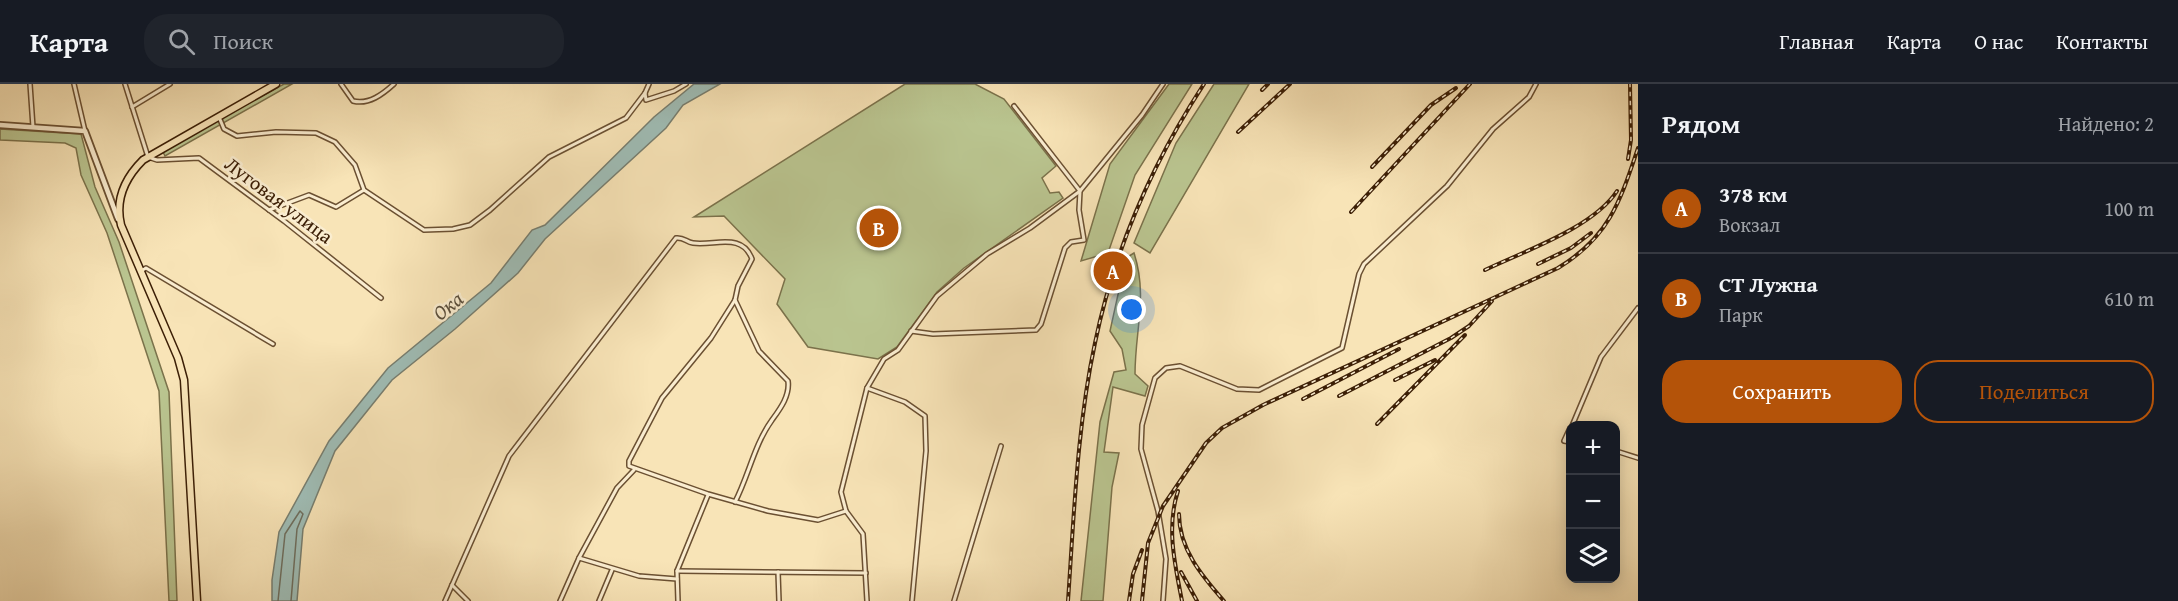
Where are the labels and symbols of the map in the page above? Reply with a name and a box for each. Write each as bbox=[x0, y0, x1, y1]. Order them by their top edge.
street label: Луговая улица bbox=[219, 149, 340, 250]
pin: B bbox=[860, 206, 898, 250]
pin: A bbox=[1094, 248, 1132, 294]
water label: Ока bbox=[426, 283, 470, 328]
your location bbox=[1117, 295, 1146, 324]

